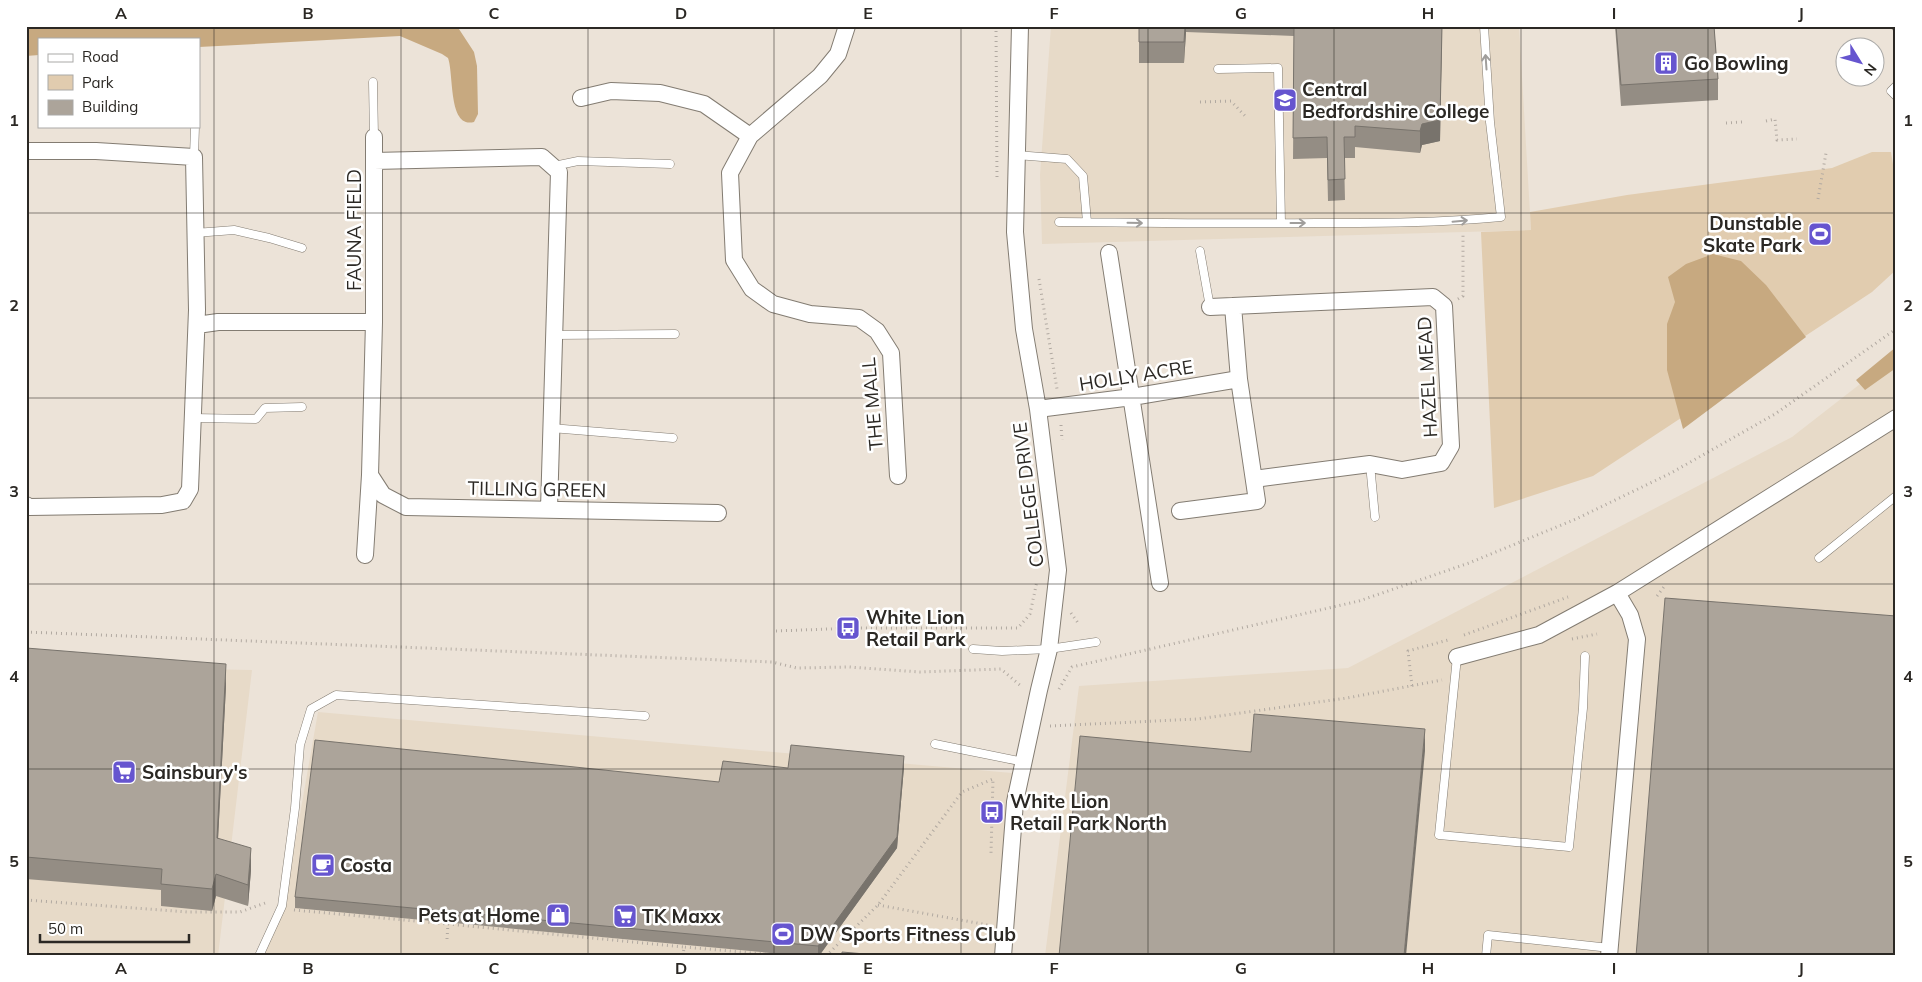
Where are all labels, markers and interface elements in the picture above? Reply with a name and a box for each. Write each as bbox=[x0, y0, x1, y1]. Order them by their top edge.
text: A bbox=[115, 3, 127, 23]
text: B bbox=[302, 3, 314, 23]
text: C bbox=[489, 3, 500, 23]
text: D bbox=[675, 3, 687, 23]
text: E bbox=[863, 3, 873, 23]
text: F bbox=[1049, 3, 1059, 23]
text: G bbox=[1235, 3, 1247, 23]
text: H bbox=[1422, 3, 1434, 23]
text: I bbox=[1612, 3, 1616, 23]
text: J bbox=[1798, 3, 1804, 23]
legend bbox=[38, 38, 200, 128]
north arrow bbox=[1834, 38, 1884, 88]
text: Road bbox=[82, 47, 119, 66]
building icon: Go Bowling bbox=[1653, 50, 1679, 76]
place label: Go Bowling bbox=[1684, 51, 1789, 75]
one-way arrow bbox=[1482, 54, 1491, 70]
text: N bbox=[1860, 60, 1881, 79]
text: Park bbox=[82, 73, 114, 92]
place label: Central Bedfordshire College bbox=[1302, 77, 1489, 123]
school or university icon: Central Bedfordshire College bbox=[1272, 87, 1298, 113]
text: Building bbox=[82, 97, 138, 116]
text: 1 bbox=[9, 110, 19, 130]
text: 1 bbox=[1903, 110, 1913, 130]
street label: FAUNA FIELD bbox=[342, 169, 366, 291]
place label: Dunstable Skate Park bbox=[1703, 211, 1803, 257]
one-way arrow bbox=[1452, 216, 1468, 226]
one-way arrow bbox=[1127, 218, 1143, 228]
one-way arrow bbox=[1290, 218, 1306, 228]
sports icon: Dunstable Skate Park bbox=[1807, 221, 1833, 247]
text: 2 bbox=[9, 295, 19, 315]
text: 2 bbox=[1903, 295, 1913, 315]
street label: HAZEL MEAD bbox=[1412, 316, 1442, 438]
street label: HOLLY ACRE bbox=[1077, 354, 1195, 396]
street label: THE MALL bbox=[856, 356, 888, 451]
street label: COLLEGE DRIVE bbox=[1007, 421, 1049, 569]
street label: TILLING GREEN bbox=[467, 476, 607, 502]
text: 3 bbox=[9, 481, 19, 501]
text: 3 bbox=[1903, 481, 1913, 501]
place label: White Lion Retail Park bbox=[866, 605, 966, 651]
bus stop icon: White Lion Retail Park bbox=[835, 615, 861, 641]
text: 4 bbox=[9, 666, 19, 686]
text: 4 bbox=[1903, 666, 1913, 686]
supermarket icon: Sainsbury's bbox=[111, 759, 137, 785]
place label: Sainsbury's bbox=[142, 760, 248, 784]
place label: White Lion Retail Park North bbox=[1010, 789, 1167, 835]
bus stop icon: White Lion Retail Park North bbox=[979, 799, 1005, 825]
text: 5 bbox=[9, 851, 19, 871]
text: 5 bbox=[1903, 851, 1913, 871]
cafe icon: Costa bbox=[310, 852, 336, 878]
place label: Costa bbox=[340, 853, 392, 877]
shop icon: Pets at Home bbox=[545, 902, 571, 928]
place label: Pets at Home bbox=[418, 903, 540, 927]
supermarket icon: TK Maxx bbox=[612, 903, 638, 929]
place label: TK Maxx bbox=[642, 904, 721, 928]
scale bar bbox=[40, 912, 189, 944]
text: 50 m bbox=[48, 919, 83, 938]
sports icon: DW Sports Fitness Club bbox=[770, 921, 796, 947]
place label: DW Sports Fitness Club bbox=[800, 922, 1016, 946]
text: A bbox=[115, 958, 127, 978]
text: B bbox=[302, 958, 314, 978]
text: C bbox=[489, 958, 500, 978]
text: D bbox=[675, 958, 687, 978]
text: E bbox=[863, 958, 873, 978]
text: F bbox=[1049, 958, 1059, 978]
text: G bbox=[1235, 958, 1247, 978]
text: H bbox=[1422, 958, 1434, 978]
text: I bbox=[1612, 958, 1616, 978]
text: J bbox=[1798, 958, 1804, 978]

